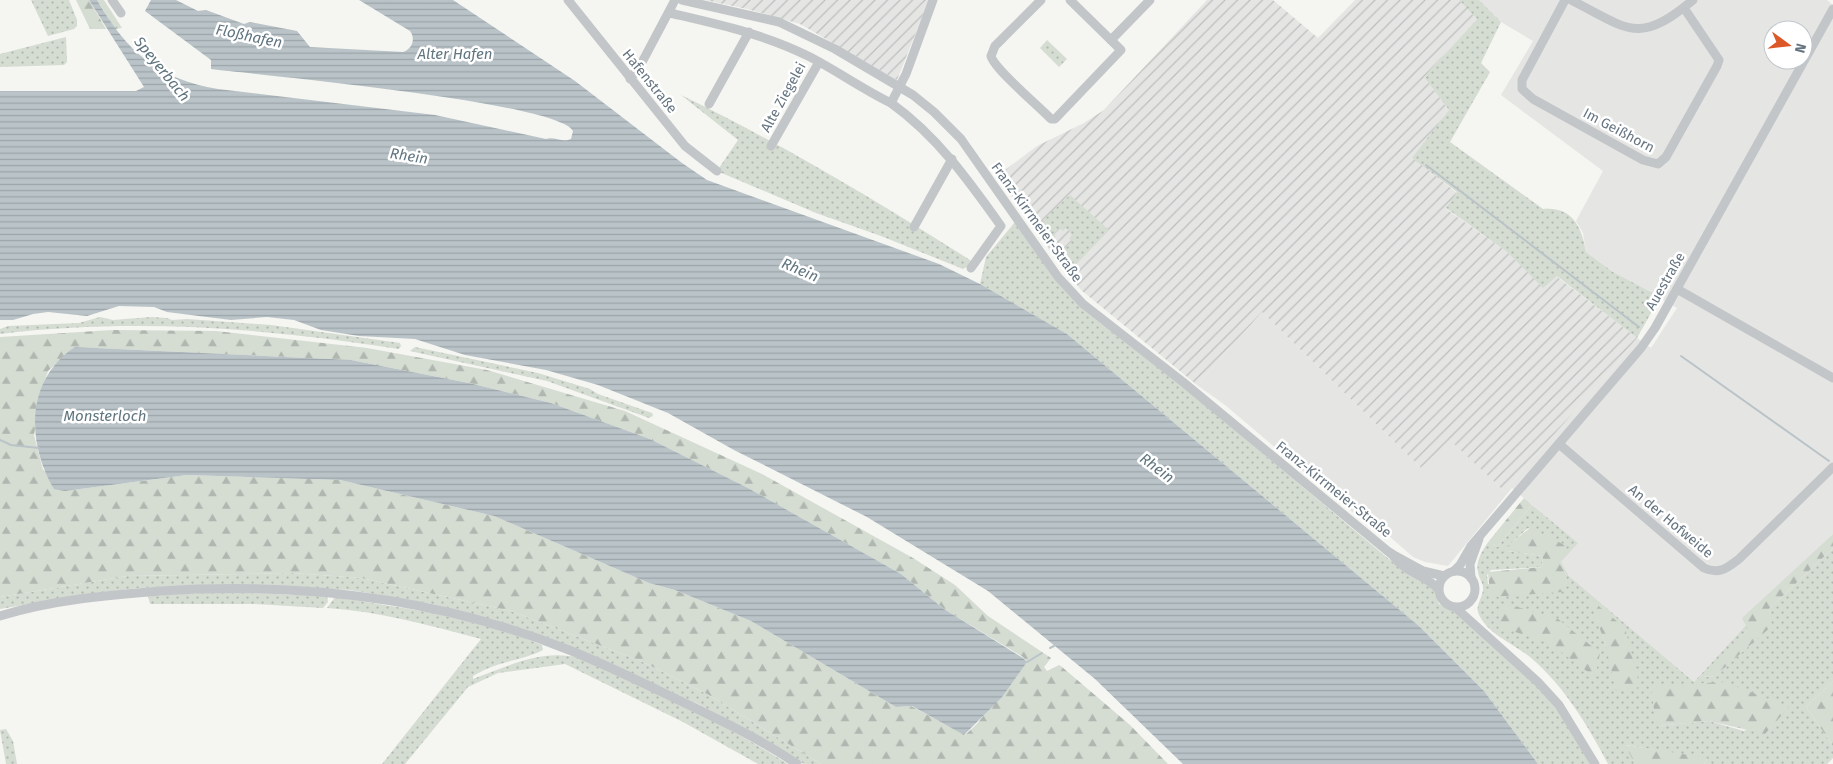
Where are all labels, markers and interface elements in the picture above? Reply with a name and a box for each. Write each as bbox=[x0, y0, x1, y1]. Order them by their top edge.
water label: Floßhafen bbox=[214, 20, 284, 52]
north arrow bbox=[1763, 20, 1813, 70]
water label: Speyerbach bbox=[130, 32, 194, 105]
text: N bbox=[1791, 42, 1809, 55]
water label: Alter Hafen bbox=[416, 45, 493, 63]
street label: Hafenstraße bbox=[619, 46, 681, 117]
street label: Alte Ziegelei bbox=[757, 59, 810, 135]
street label: Im Geißhorn bbox=[1580, 104, 1657, 156]
water label: Rhein bbox=[389, 144, 429, 168]
street label: Franz-Kirrmeier-Straße bbox=[987, 159, 1086, 285]
street label: Auestraße bbox=[1642, 249, 1689, 313]
water label: Rhein bbox=[779, 254, 821, 286]
water label: Monsterloch bbox=[63, 407, 147, 425]
street label: Franz-Kirrmeier-Straße bbox=[1272, 438, 1395, 541]
water label: Rhein bbox=[1136, 449, 1178, 487]
street label: An der Hofweide bbox=[1625, 481, 1716, 562]

